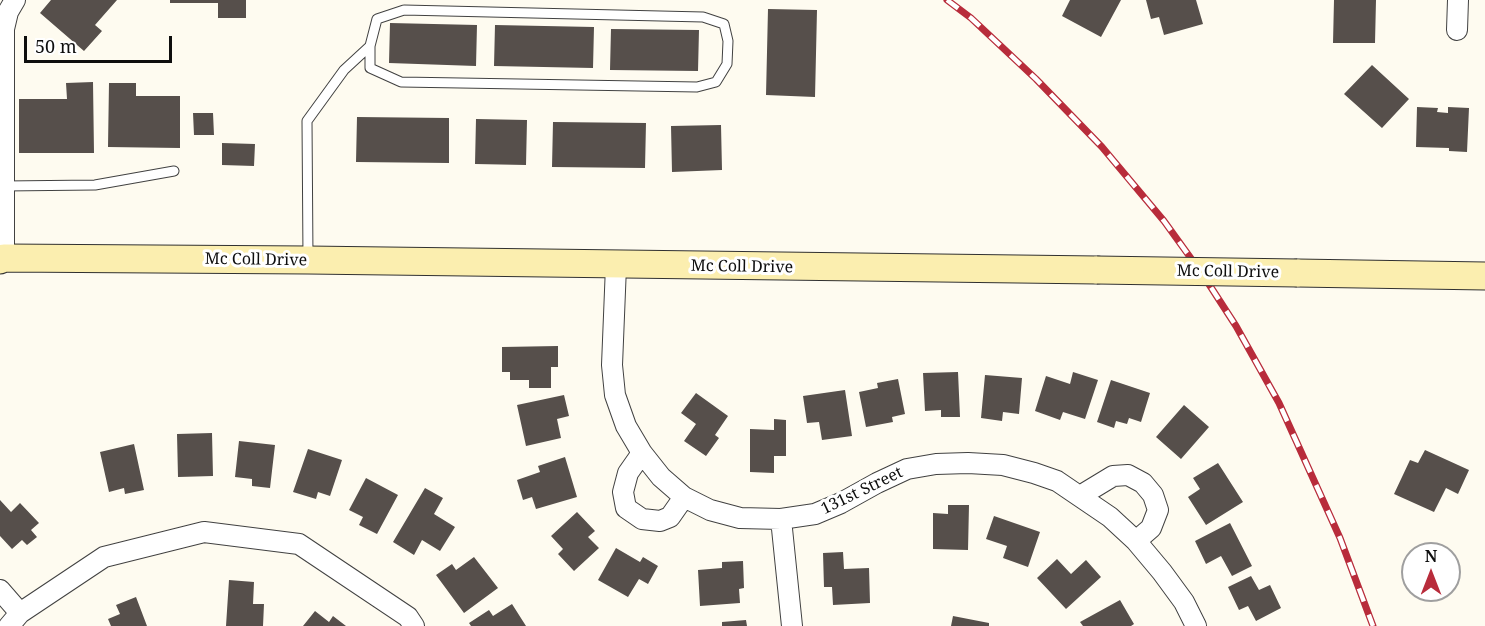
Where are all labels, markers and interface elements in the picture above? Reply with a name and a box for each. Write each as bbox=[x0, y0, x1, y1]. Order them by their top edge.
scale bar bbox=[27, 24, 176, 62]
text: 50 m bbox=[35, 34, 77, 58]
street label: Mc Coll Drive bbox=[205, 250, 307, 270]
street label: Mc Coll Drive bbox=[691, 257, 793, 277]
street label: Mc Coll Drive bbox=[1177, 262, 1279, 282]
street label: 131st Street bbox=[818, 463, 906, 519]
north arrow bbox=[1401, 542, 1461, 602]
text: N bbox=[1425, 545, 1437, 567]

